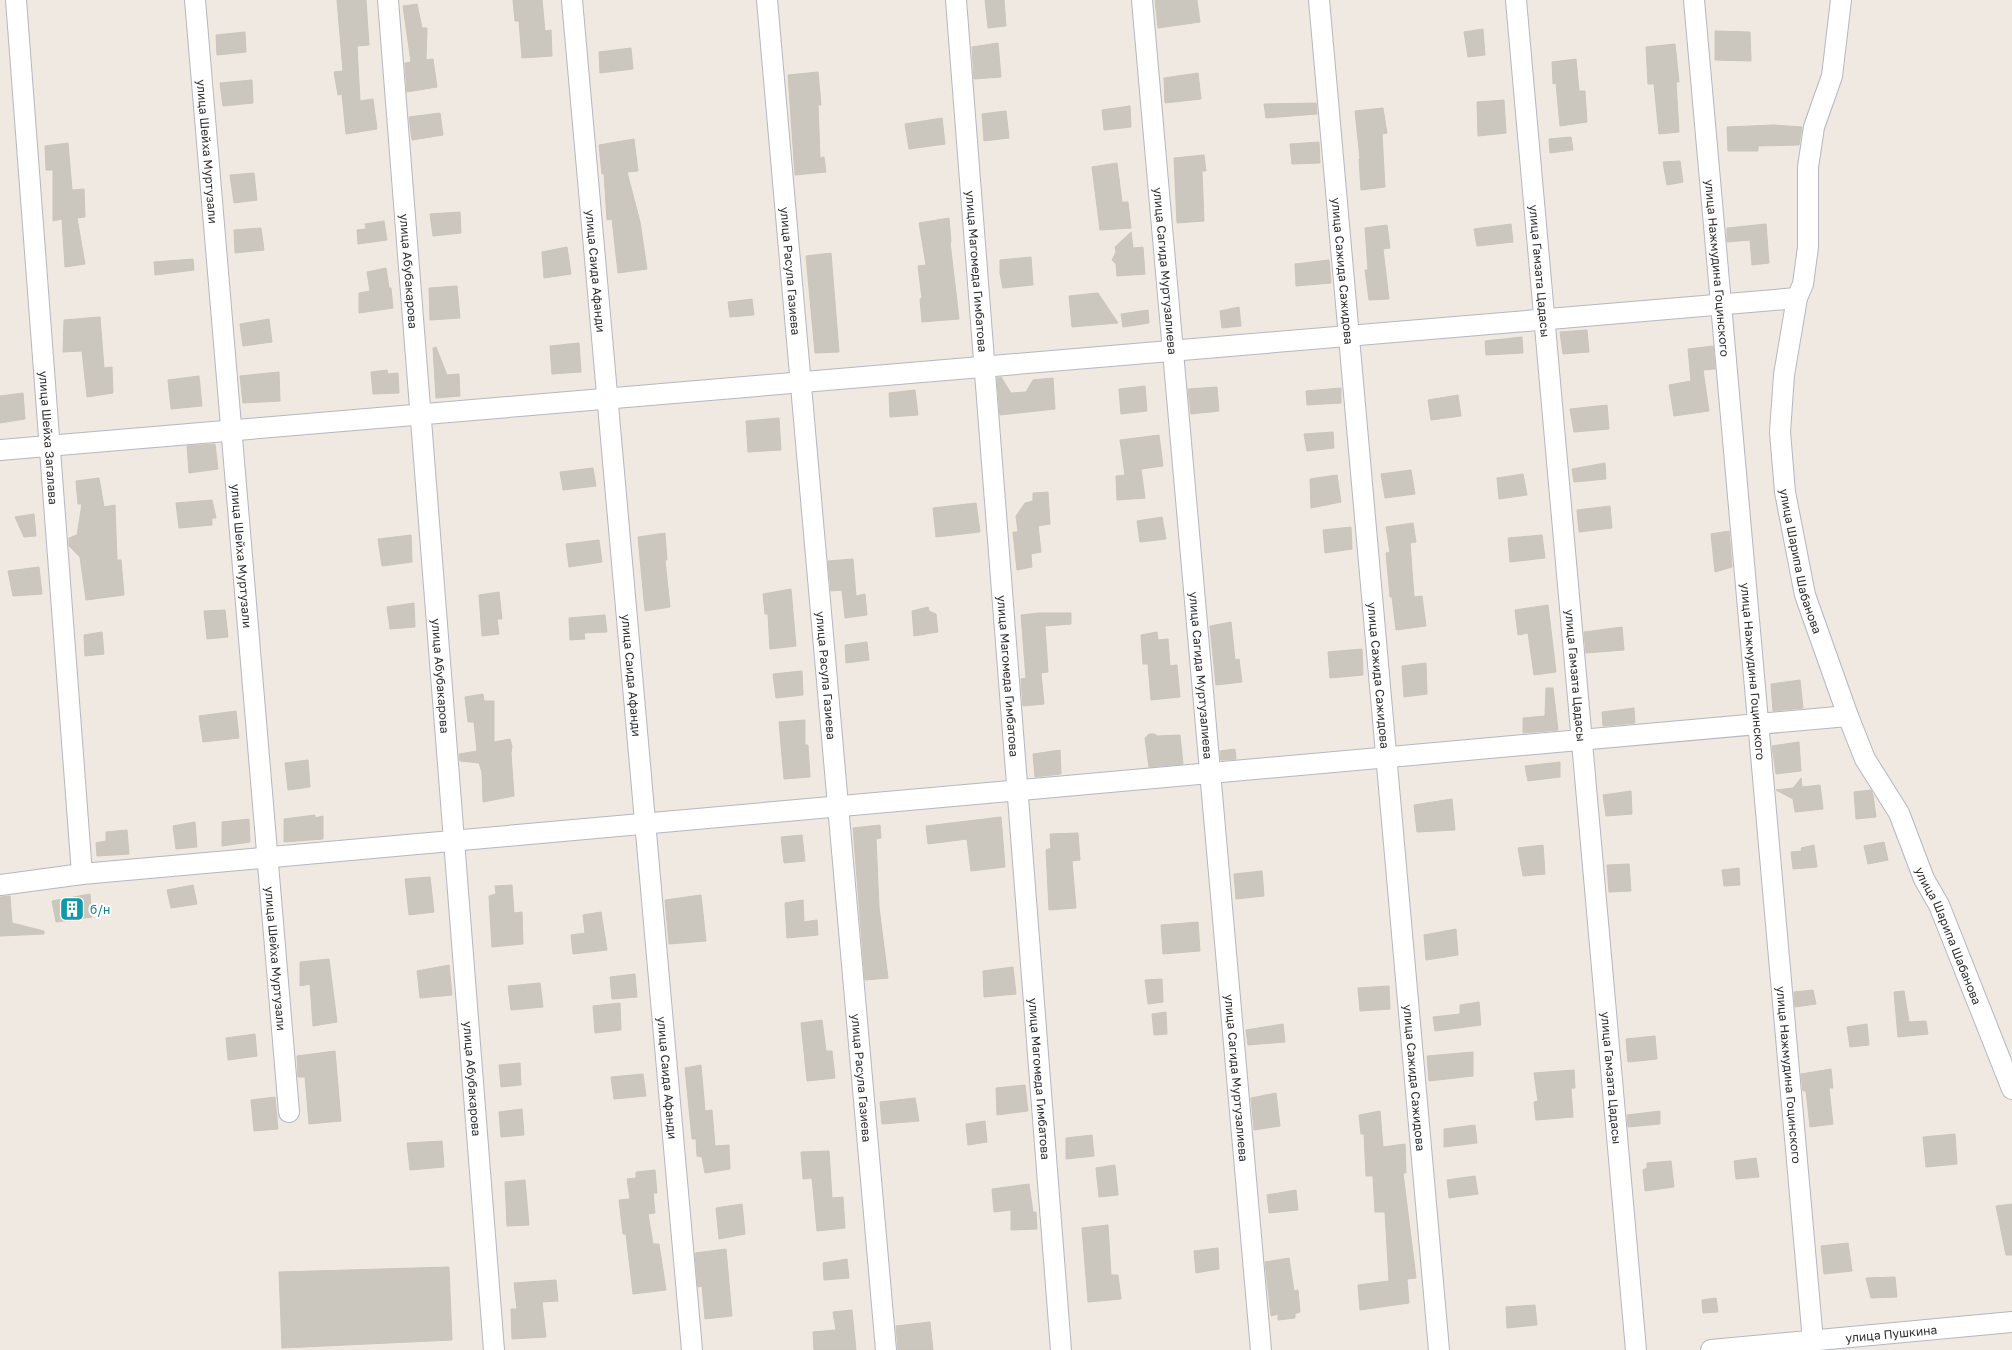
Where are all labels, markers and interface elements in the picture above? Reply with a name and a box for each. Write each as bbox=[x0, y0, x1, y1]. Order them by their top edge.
street label: улица Шейха Муртузали bbox=[194, 79, 221, 224]
street label: улица Нажмудина Гоцинского bbox=[1702, 179, 1733, 357]
street label: улица Сагида Муртузалиева bbox=[1151, 187, 1181, 355]
street label: улица Магомеда Гимбатова bbox=[963, 190, 991, 353]
street label: улица Сажида Сажидова bbox=[1329, 197, 1357, 345]
street label: улица Гамзата Цадасы bbox=[1527, 204, 1553, 338]
street label: улица Расула Газиева bbox=[778, 206, 804, 336]
street label: улица Саида Афанди bbox=[583, 209, 609, 333]
street label: улица Абубакарова bbox=[397, 213, 421, 329]
street label: улица Шейха Загалава bbox=[37, 370, 62, 505]
street label: улица Шейха Муртузали bbox=[228, 483, 256, 629]
street label: улица Шарипа Шабанова bbox=[1777, 488, 1826, 636]
street label: улица Нажмудина Гоцинского bbox=[1738, 582, 1769, 761]
street label: улица Сагида Муртузалиева bbox=[1187, 591, 1216, 760]
street label: улица Магомеда Гимбатова bbox=[995, 594, 1022, 757]
street label: улица Сажида Сажидова bbox=[1365, 601, 1393, 749]
street label: улица Гамзата Цадасы bbox=[1563, 608, 1589, 742]
street label: улица Расула Газиева bbox=[813, 610, 840, 740]
street label: улица Саида Афанди bbox=[619, 613, 645, 737]
street label: улица Абубакарова bbox=[429, 618, 453, 734]
street label: улица Шарипа Шабанова bbox=[1913, 865, 1985, 1007]
street label: улица Шейха Муртузали bbox=[262, 886, 290, 1031]
building icon: б/н bbox=[59, 896, 85, 922]
place label: б/н bbox=[90, 902, 110, 917]
street label: улица Нажмудина Гоцинского bbox=[1774, 985, 1805, 1164]
street label: улица Сагида Муртузалиева bbox=[1222, 993, 1252, 1162]
street label: улица Магомеда Гимбатова bbox=[1026, 997, 1054, 1160]
street label: улица Сажида Сажидова bbox=[1401, 1004, 1429, 1152]
street label: улица Гамзата Цадасы bbox=[1598, 1011, 1625, 1145]
street label: улица Расула Газиева bbox=[849, 1013, 875, 1143]
street label: улица Саида Афанди bbox=[655, 1016, 681, 1140]
street label: улица Абубакарова bbox=[461, 1021, 485, 1137]
street label: улица Пушкина bbox=[1845, 1322, 1938, 1345]

